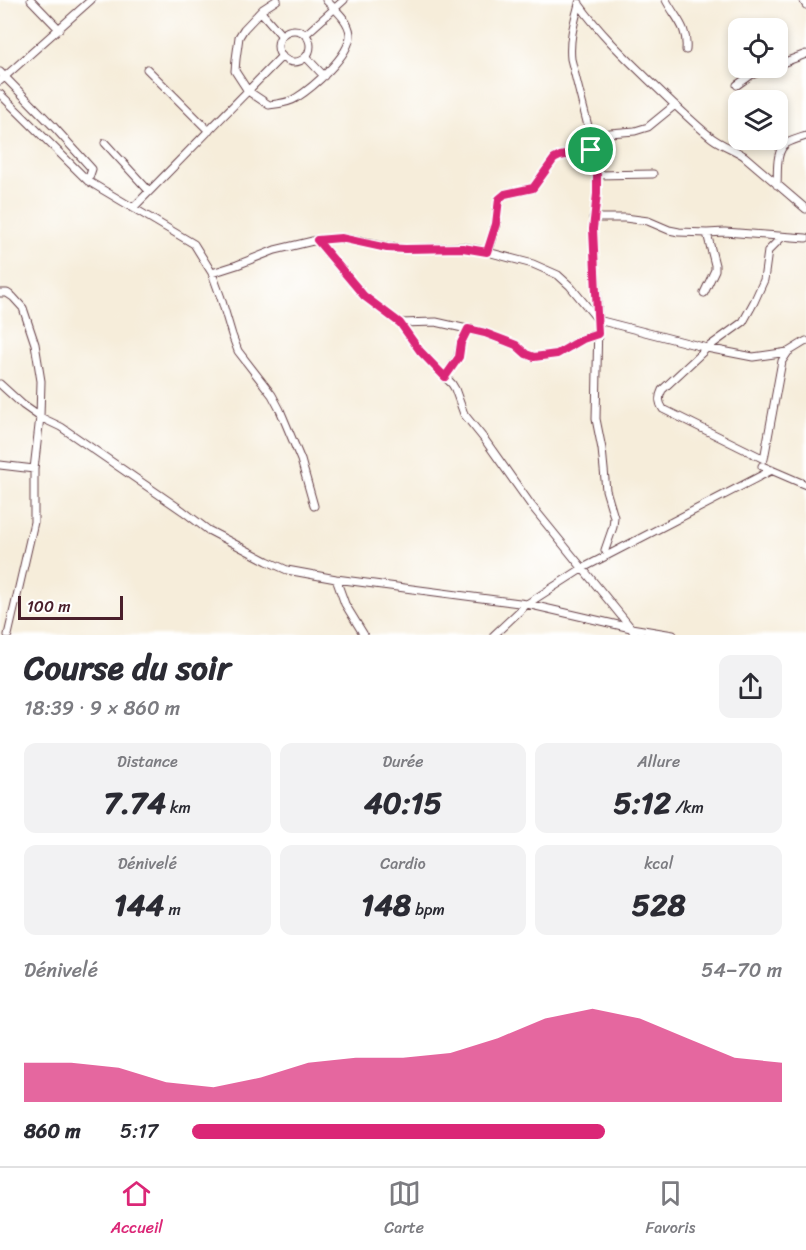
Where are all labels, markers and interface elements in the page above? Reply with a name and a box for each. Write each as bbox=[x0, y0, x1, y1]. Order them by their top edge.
map controls bbox=[728, 18, 788, 150]
button: locate bbox=[728, 18, 788, 78]
button: layers bbox=[728, 90, 788, 150]
pin bbox=[565, 124, 616, 175]
icon: arrive bbox=[574, 133, 607, 166]
text: 100 m bbox=[27, 592, 71, 621]
scale bar bbox=[18, 593, 123, 620]
text: Course du soir bbox=[24, 639, 230, 697]
button: share bbox=[719, 655, 782, 718]
text: 18:39 · 9 × 860 m bbox=[24, 691, 180, 726]
text: Distance bbox=[117, 747, 178, 776]
text: Durée bbox=[382, 747, 424, 776]
text: Allure bbox=[637, 747, 680, 776]
text: 7.74 bbox=[104, 776, 166, 830]
text: 40:15 bbox=[364, 776, 442, 830]
text: 5:12 bbox=[613, 776, 671, 830]
text: km bbox=[166, 793, 191, 822]
text: /km bbox=[671, 793, 704, 822]
text: Dénivelé bbox=[118, 849, 177, 878]
text: Cardio bbox=[380, 849, 426, 878]
text: kcal bbox=[644, 849, 673, 878]
text: 144 bbox=[114, 878, 164, 932]
text: 148 bbox=[361, 878, 411, 932]
text: 528 bbox=[632, 878, 686, 932]
text: m bbox=[164, 895, 181, 924]
text: bpm bbox=[411, 895, 445, 924]
text: Dénivelé bbox=[24, 953, 98, 988]
text: 54–70 m bbox=[701, 953, 782, 988]
text: 860 m bbox=[24, 1114, 81, 1149]
text: 5:17 bbox=[120, 1114, 158, 1149]
tab: Accueil bbox=[111, 1177, 163, 1242]
tab: Carte bbox=[384, 1177, 424, 1242]
tab: Favoris bbox=[645, 1177, 695, 1242]

